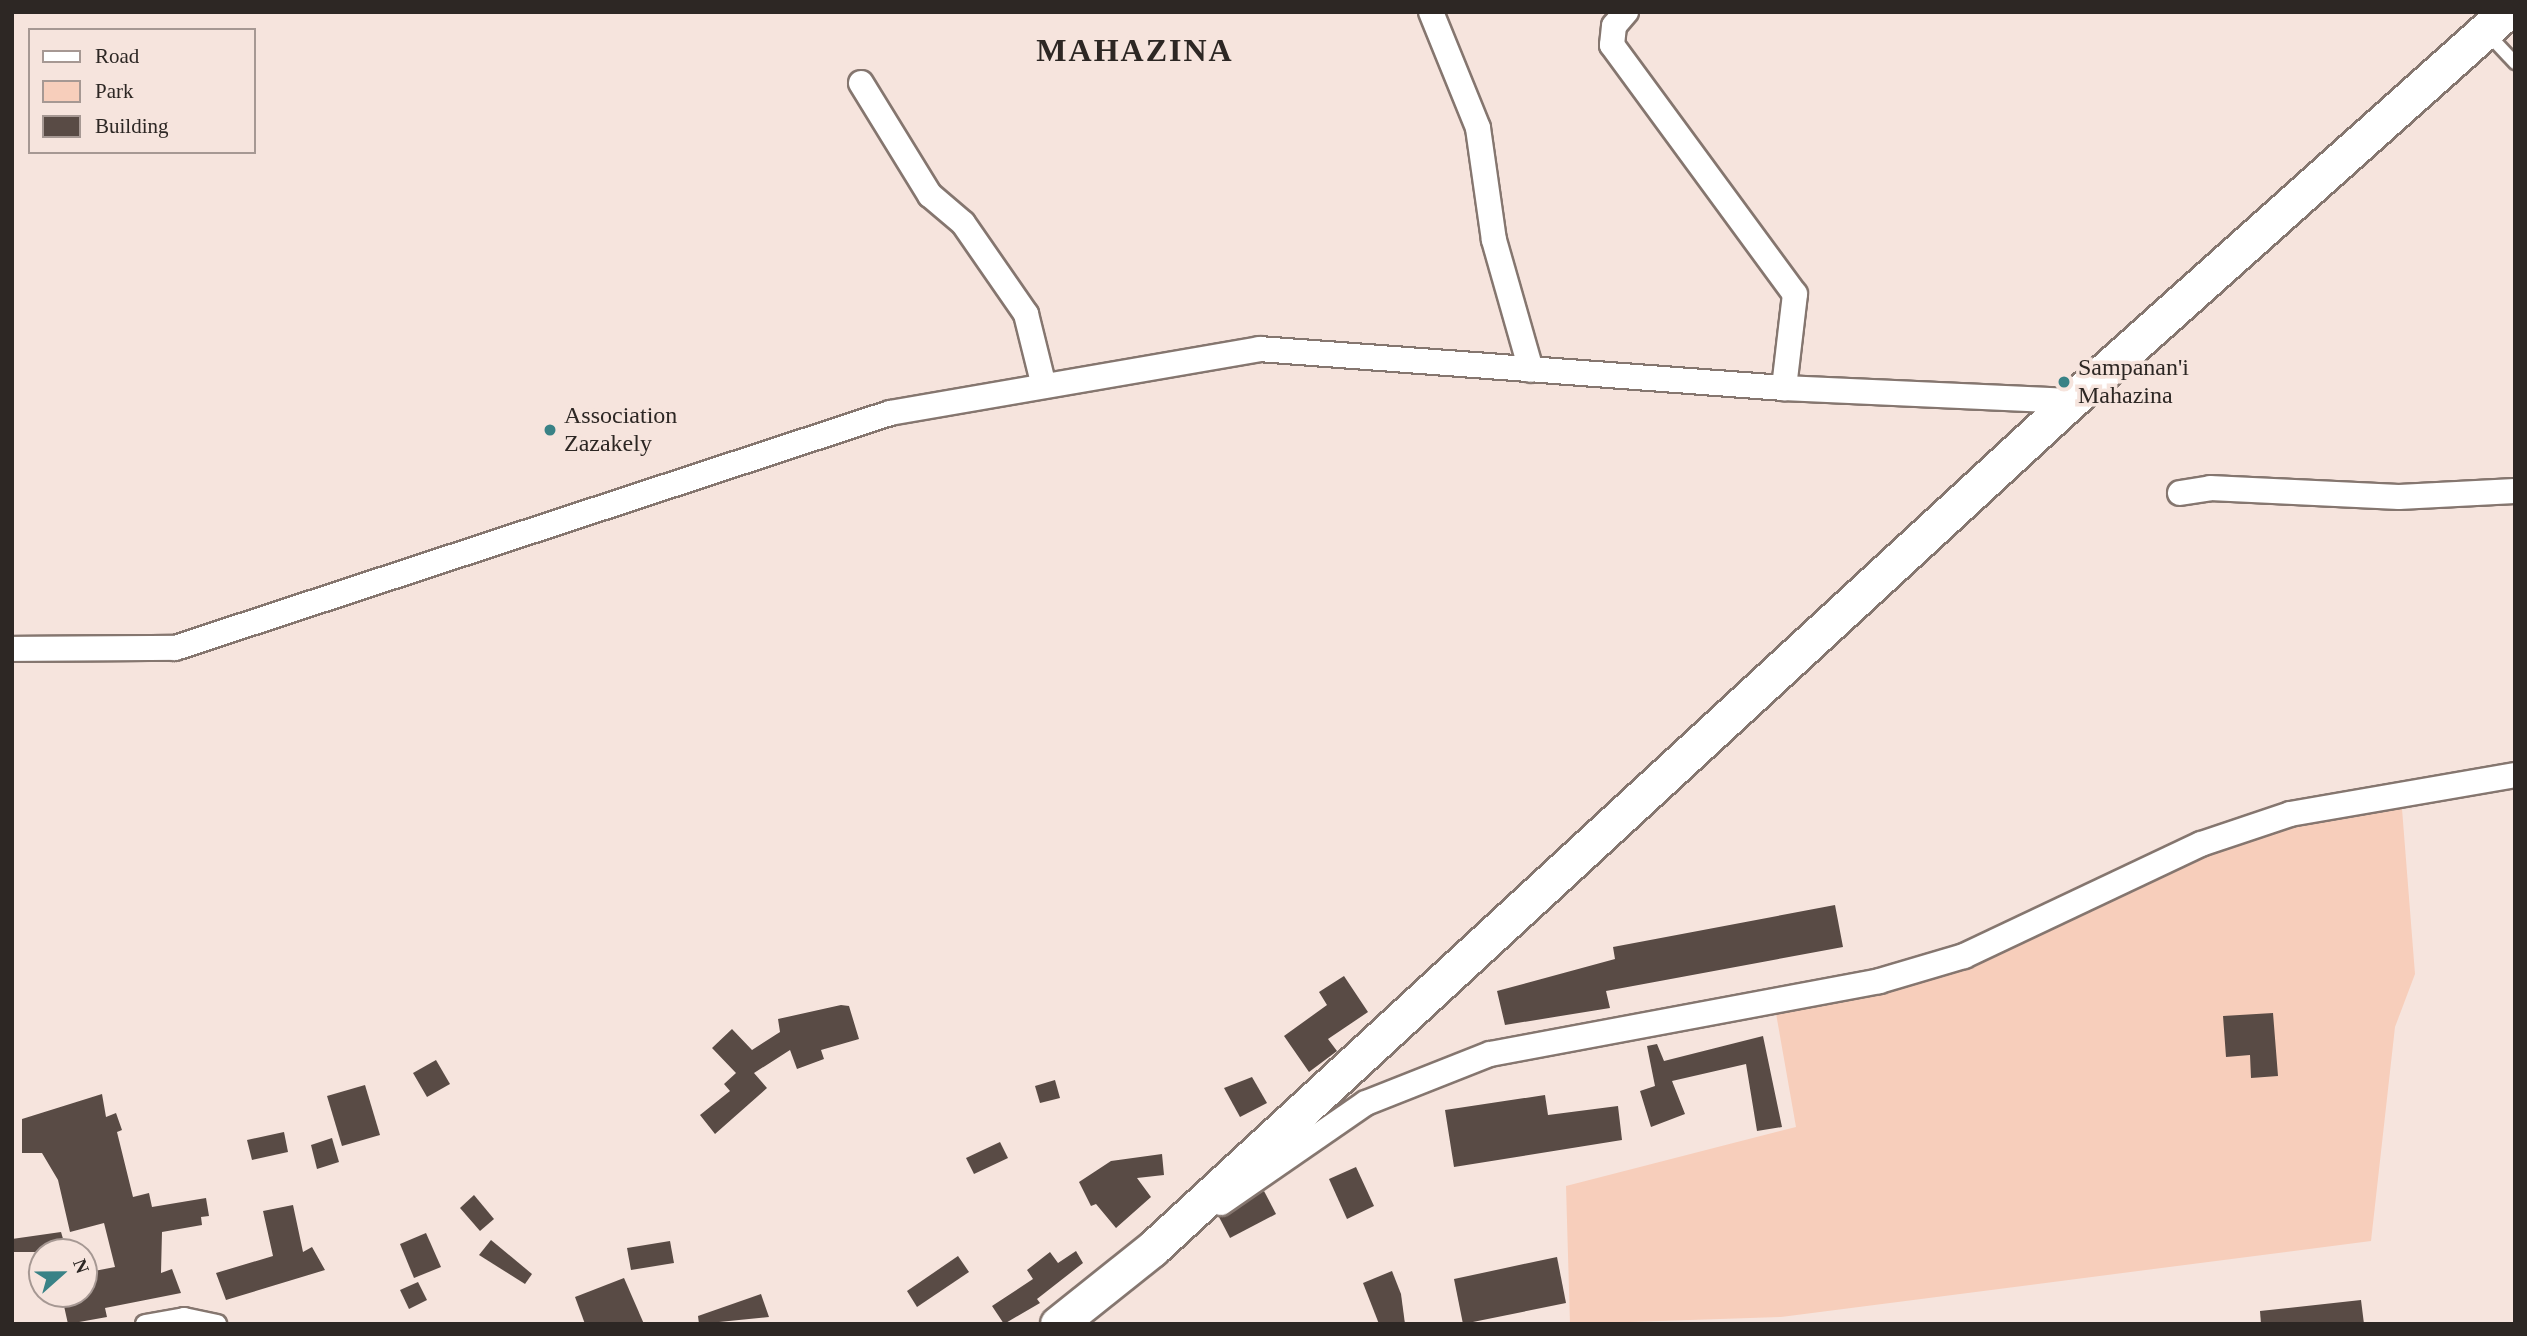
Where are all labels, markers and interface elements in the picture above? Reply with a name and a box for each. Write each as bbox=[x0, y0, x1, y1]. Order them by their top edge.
legend bbox=[28, 28, 256, 154]
district label: MAHAZINA bbox=[1037, 31, 1233, 69]
text: Road bbox=[95, 44, 139, 68]
text: Park bbox=[95, 79, 134, 103]
text: Building bbox=[95, 114, 169, 138]
place label: Sampanan'i Mahazina bbox=[2078, 354, 2189, 410]
marker: Sampanan'i Mahazina bbox=[2056, 374, 2072, 390]
place label: Association Zazakely bbox=[564, 402, 677, 458]
marker: Association Zazakely bbox=[542, 422, 558, 438]
north arrow bbox=[28, 1238, 98, 1308]
text: N bbox=[69, 1256, 93, 1276]

